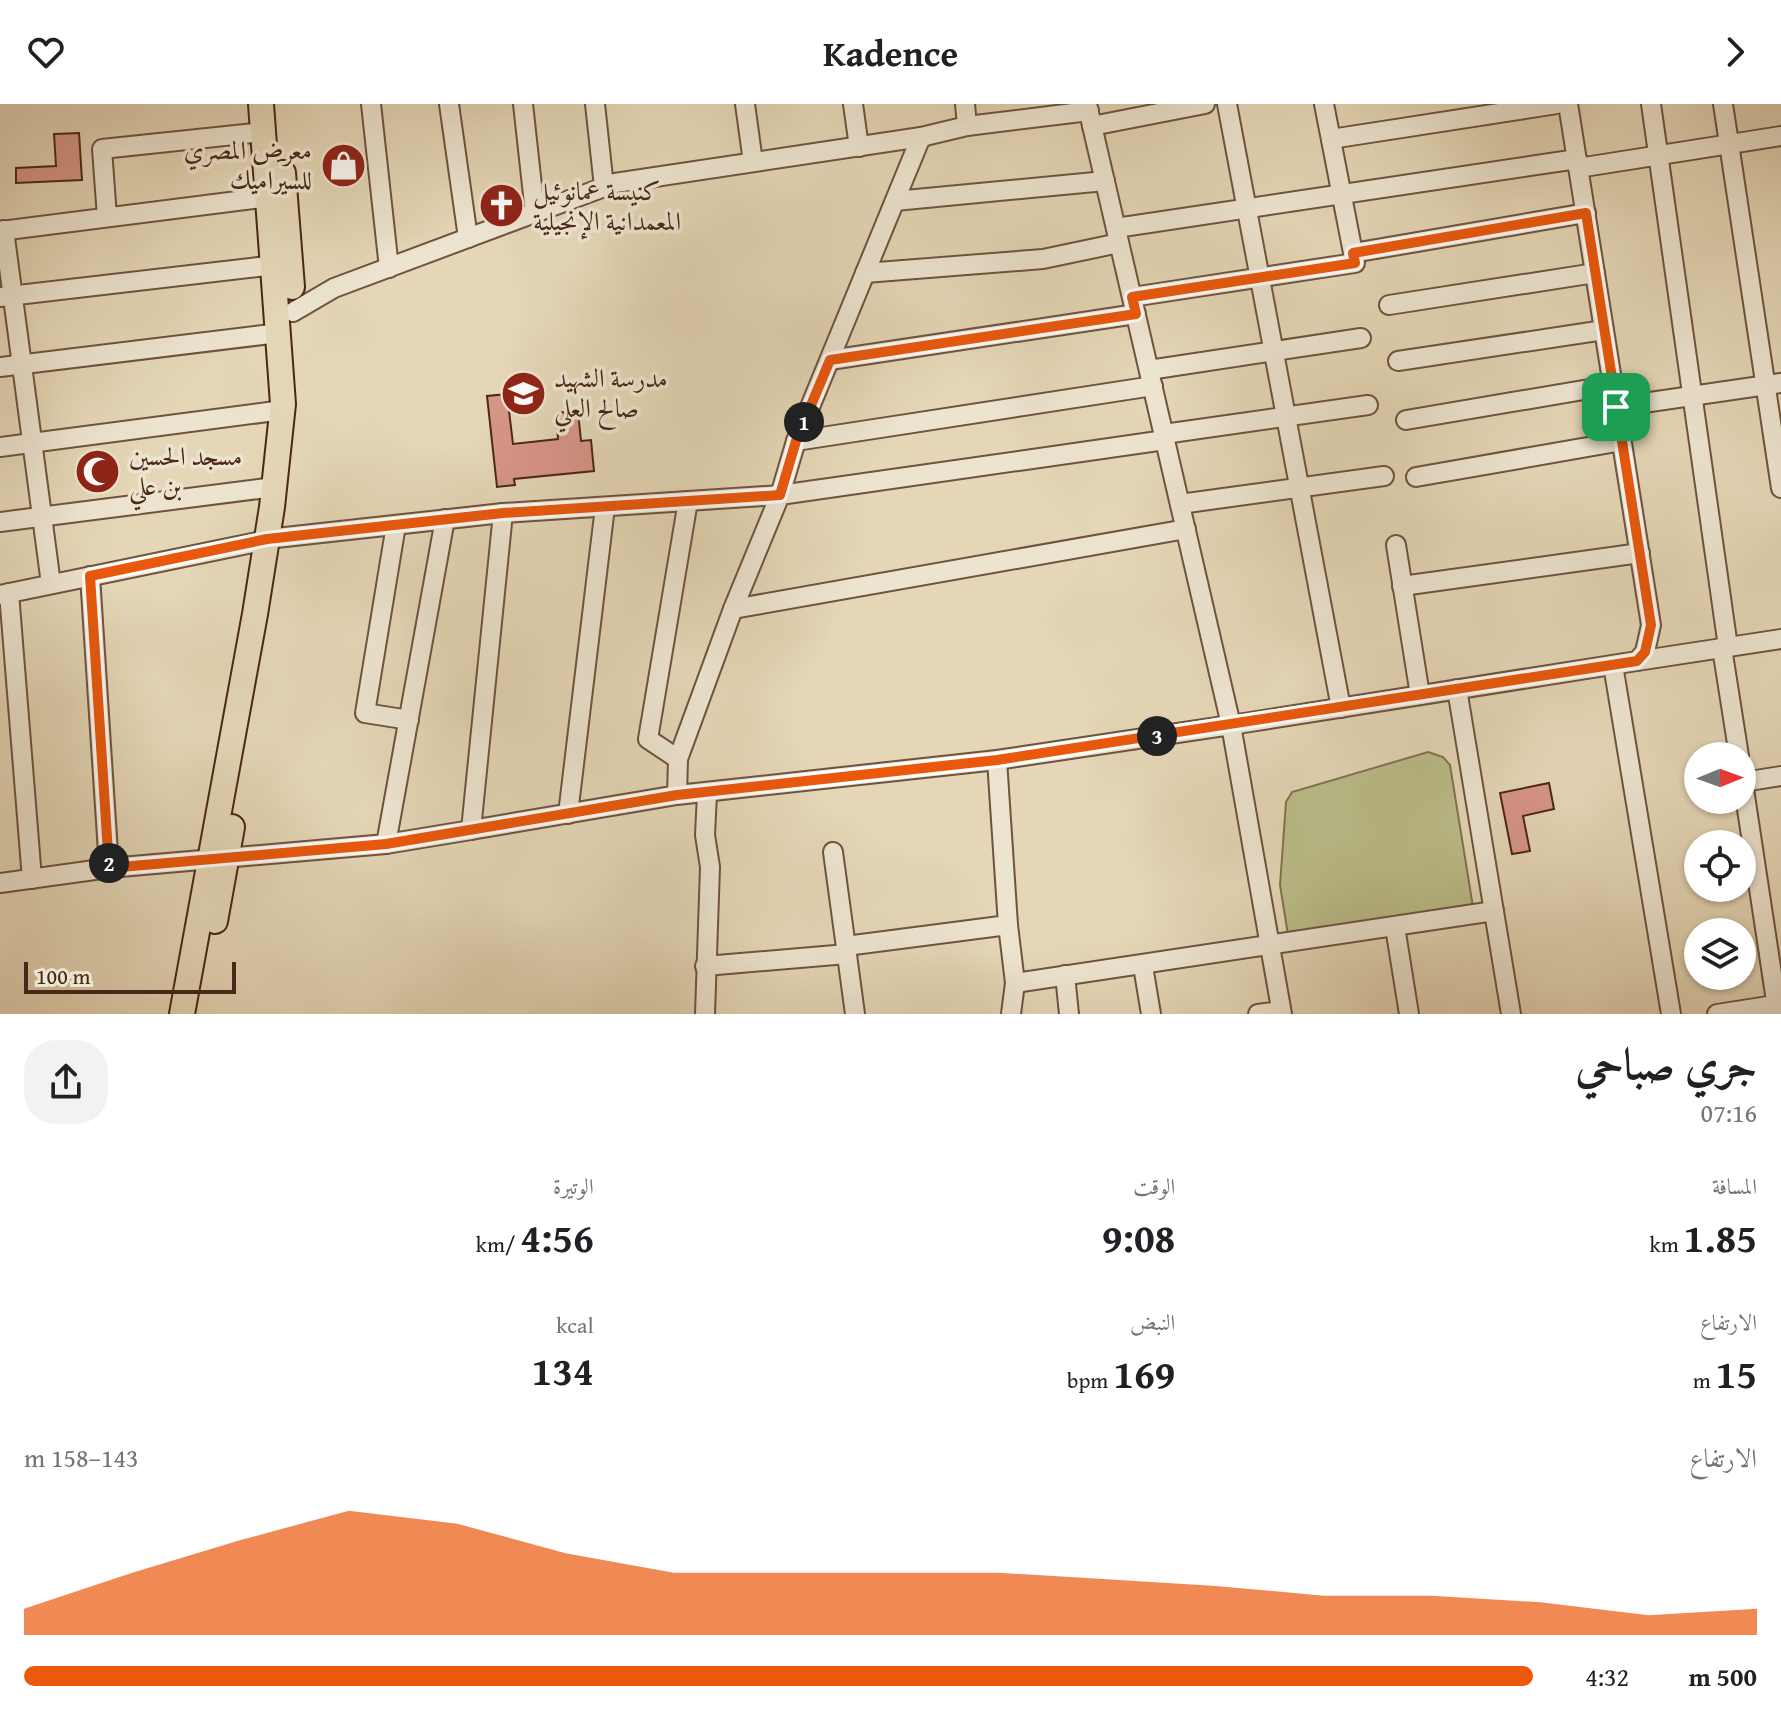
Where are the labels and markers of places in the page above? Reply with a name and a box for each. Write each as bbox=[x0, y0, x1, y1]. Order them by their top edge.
place label: معرض المصري للسيراميك bbox=[184, 130, 312, 199]
shop icon: معرض المصري للسيراميك bbox=[319, 141, 367, 189]
place label: كنيسة عمانوئيل المعمدانية الإنجيلية bbox=[533, 171, 681, 240]
church icon: كنيسة عمانوئيل المعمدانية الإنجيلية bbox=[478, 182, 526, 230]
place label: مدرسة الشهيد صالح العلي bbox=[554, 358, 668, 433]
school or university icon: مدرسة الشهيد صالح العلي bbox=[499, 369, 547, 417]
pin bbox=[1582, 373, 1650, 441]
pin: 1 bbox=[784, 402, 824, 442]
place label: مسجد الحسين بن علي bbox=[129, 436, 242, 511]
mosque icon: مسجد الحسين بن علي bbox=[74, 447, 122, 495]
pin: 3 bbox=[1137, 716, 1177, 756]
pin: 2 bbox=[89, 843, 129, 883]

